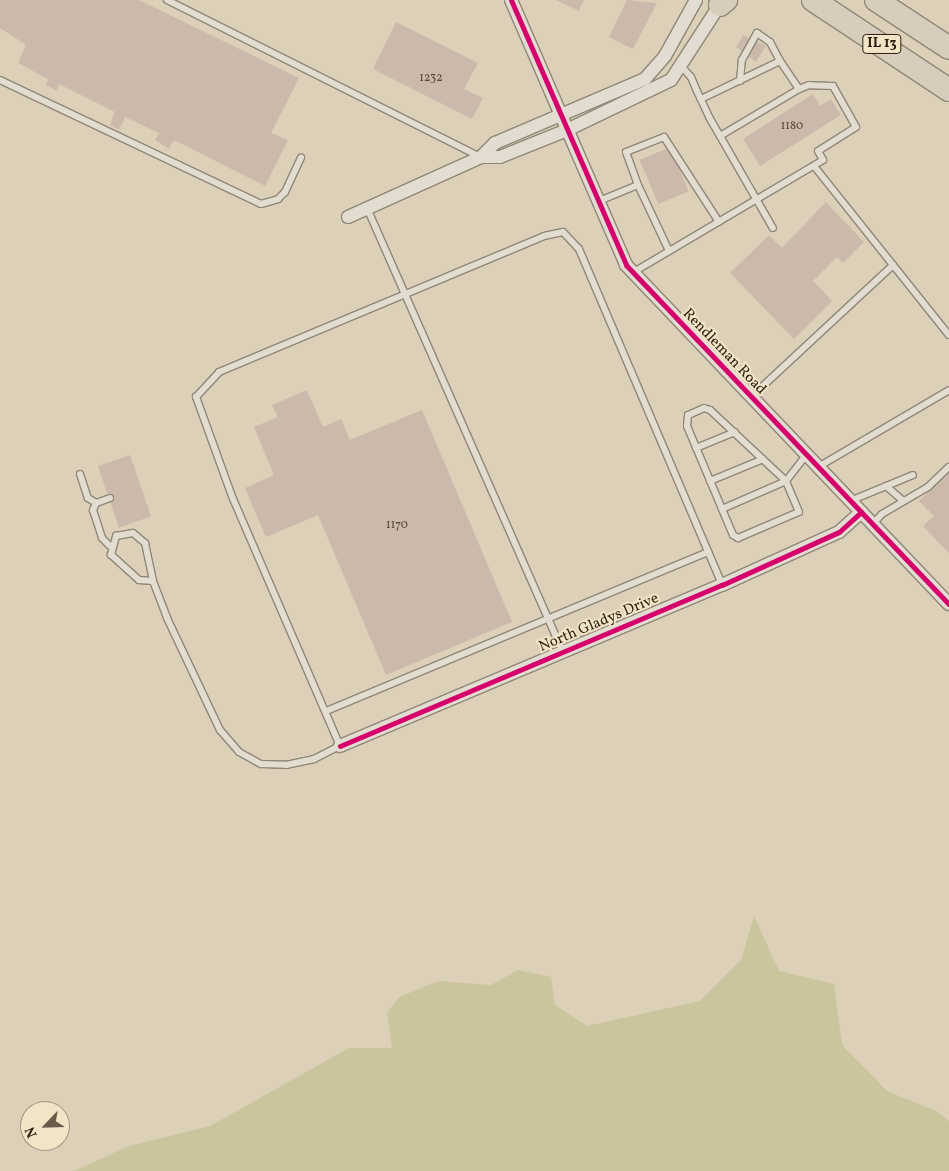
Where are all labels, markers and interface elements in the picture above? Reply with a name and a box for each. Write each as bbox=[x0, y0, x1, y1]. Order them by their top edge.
road number: IL 13 bbox=[862, 33, 902, 56]
house number: 1232 bbox=[419, 72, 443, 86]
house number: 1180 bbox=[781, 120, 803, 134]
street label: Rendleman Road bbox=[678, 305, 770, 399]
house number: 1170 bbox=[386, 519, 408, 533]
street label: North Gladys Drive bbox=[537, 590, 661, 656]
north arrow bbox=[20, 1101, 70, 1151]
text: N bbox=[21, 1123, 43, 1140]

